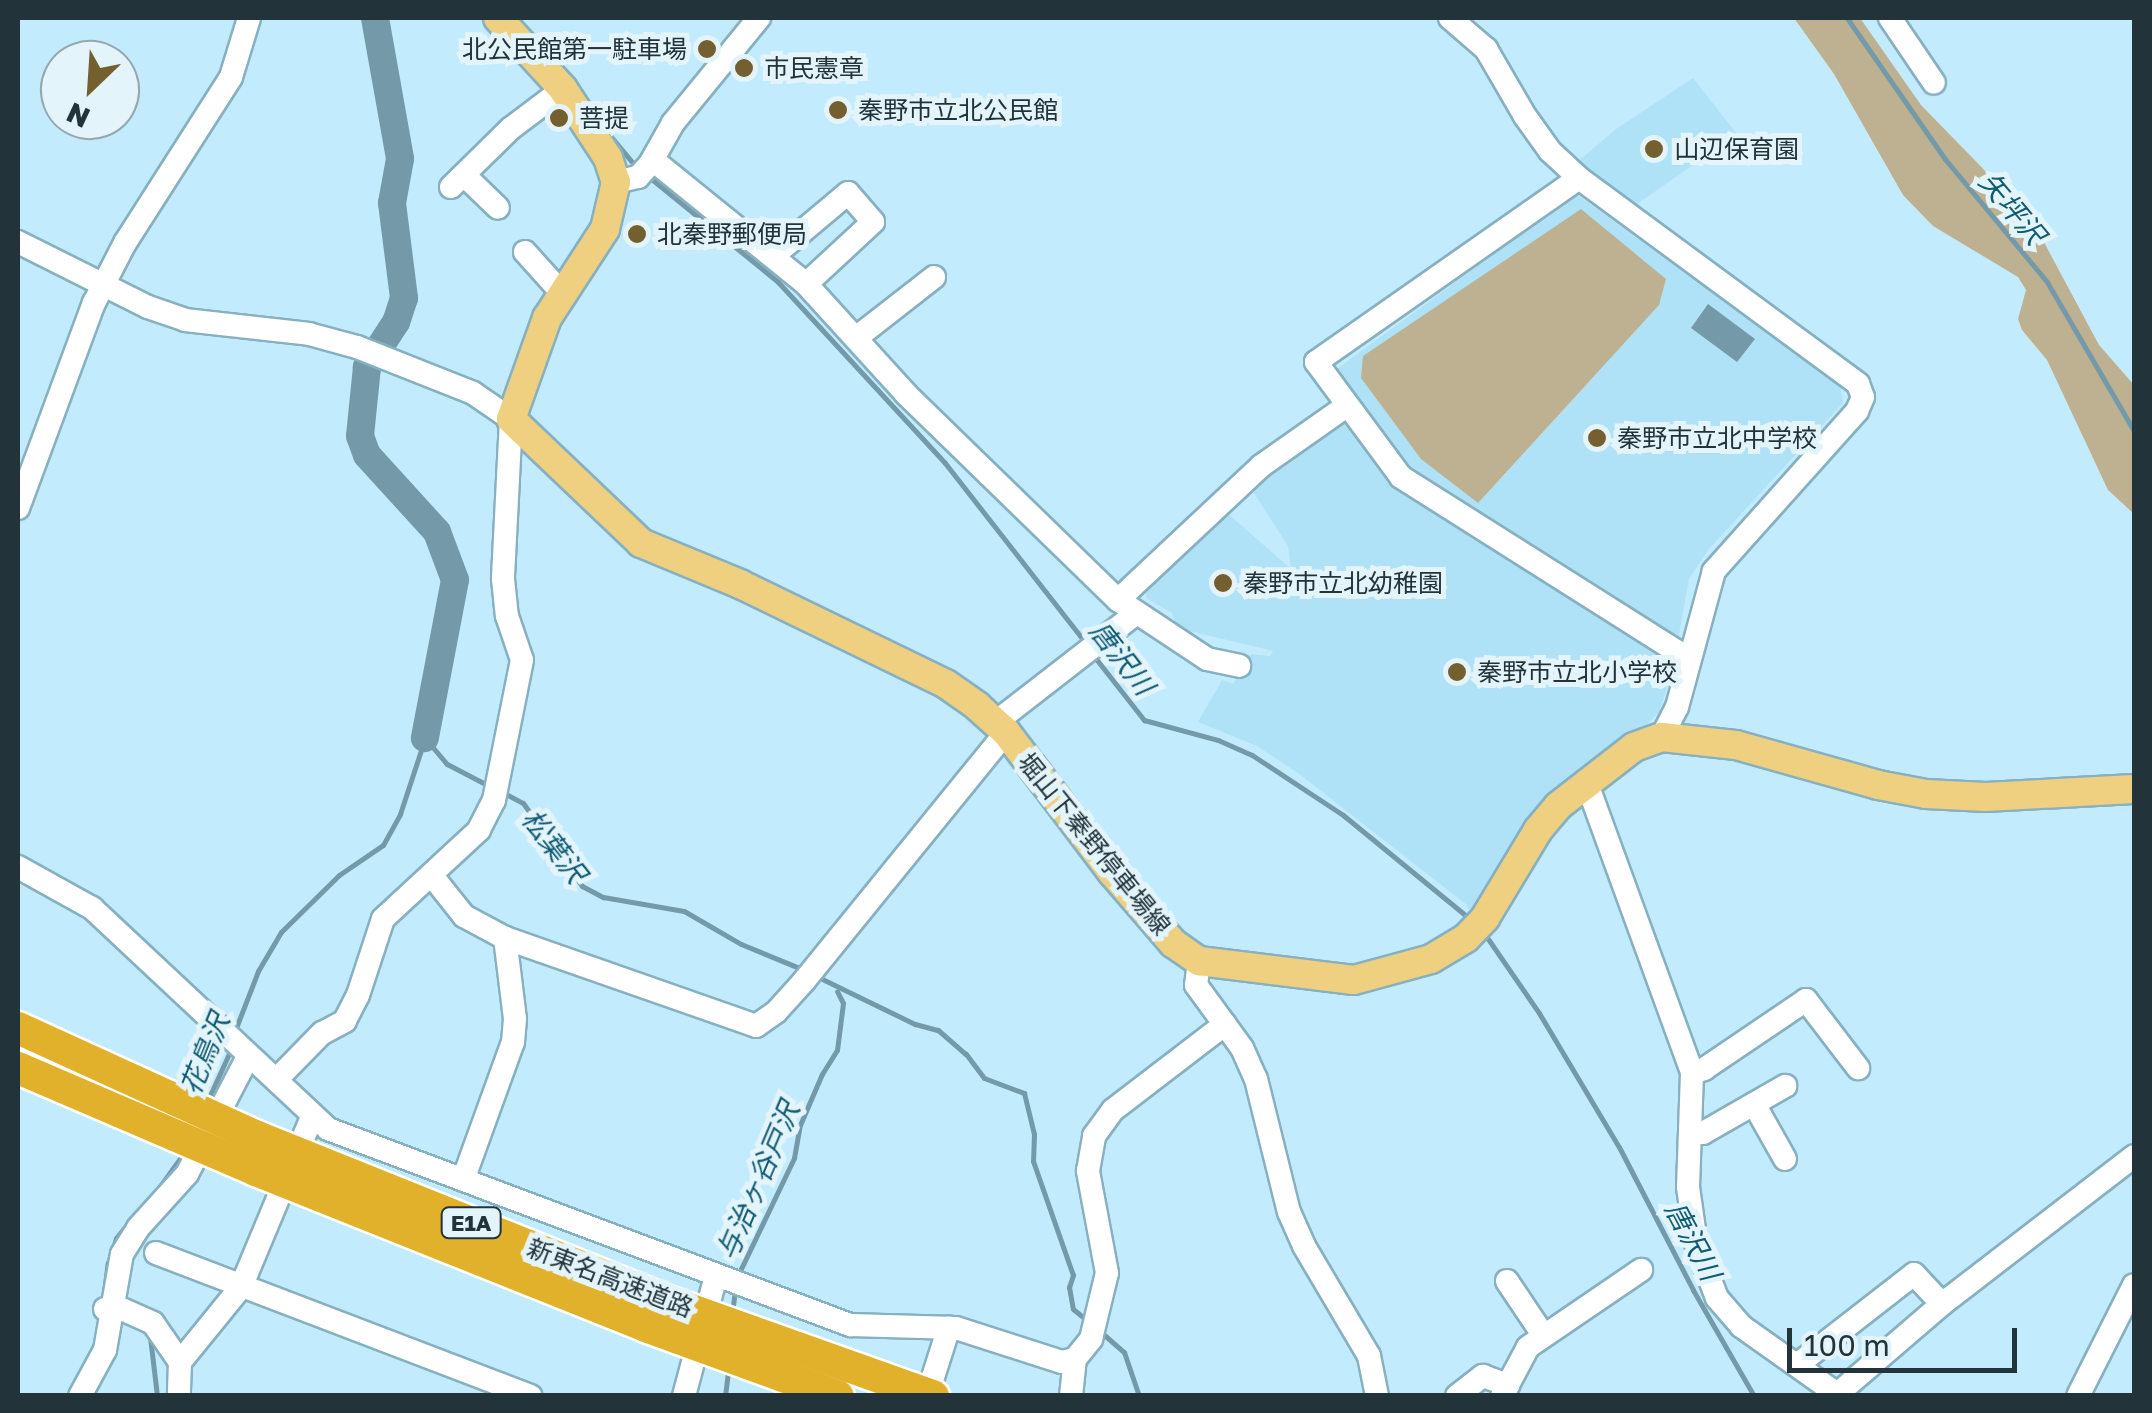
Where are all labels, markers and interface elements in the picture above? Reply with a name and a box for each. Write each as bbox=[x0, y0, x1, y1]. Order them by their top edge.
place label: 北公民館第一駐車場 bbox=[462, 34, 687, 64]
marker: 北公民館第一駐車場 bbox=[696, 38, 718, 60]
north arrow bbox=[40, 40, 140, 140]
place label: 市民憲章 bbox=[764, 53, 864, 83]
marker: 市民憲章 bbox=[733, 57, 755, 79]
place label: 秦野市立北公民館 bbox=[858, 95, 1058, 125]
text: N bbox=[61, 96, 95, 135]
marker: 秦野市立北公民館 bbox=[827, 99, 849, 121]
place label: 菩提 bbox=[579, 103, 629, 133]
marker: 菩提 bbox=[548, 107, 570, 129]
place label: 山辺保育園 bbox=[1674, 134, 1799, 164]
marker: 山辺保育園 bbox=[1643, 138, 1665, 160]
water label: 矢坪沢 bbox=[1972, 165, 2052, 251]
place label: 北秦野郵便局 bbox=[657, 219, 807, 249]
marker: 北秦野郵便局 bbox=[626, 223, 648, 245]
place label: 秦野市立北中学校 bbox=[1617, 423, 1817, 453]
marker: 秦野市立北中学校 bbox=[1586, 427, 1608, 449]
place label: 秦野市立北幼稚園 bbox=[1243, 568, 1443, 598]
marker: 秦野市立北幼稚園 bbox=[1212, 572, 1234, 594]
water label: 唐沢川 bbox=[1083, 615, 1161, 701]
place label: 秦野市立北小学校 bbox=[1477, 657, 1677, 687]
marker: 秦野市立北小学校 bbox=[1446, 661, 1468, 683]
street label: 堀山下秦野停車場線 bbox=[1012, 747, 1176, 941]
water label: 松葉沢 bbox=[515, 803, 593, 889]
water label: 花鳥沢 bbox=[174, 1009, 236, 1099]
water label: 与治ヶ谷戸沢 bbox=[710, 1097, 806, 1265]
water label: 唐沢川 bbox=[1658, 1196, 1728, 1286]
road number: E1A bbox=[438, 1206, 504, 1240]
street label: 新東名高速道路 bbox=[523, 1233, 697, 1323]
scale bar bbox=[1792, 1308, 2022, 1370]
text: 100 m bbox=[1804, 1327, 1890, 1363]

